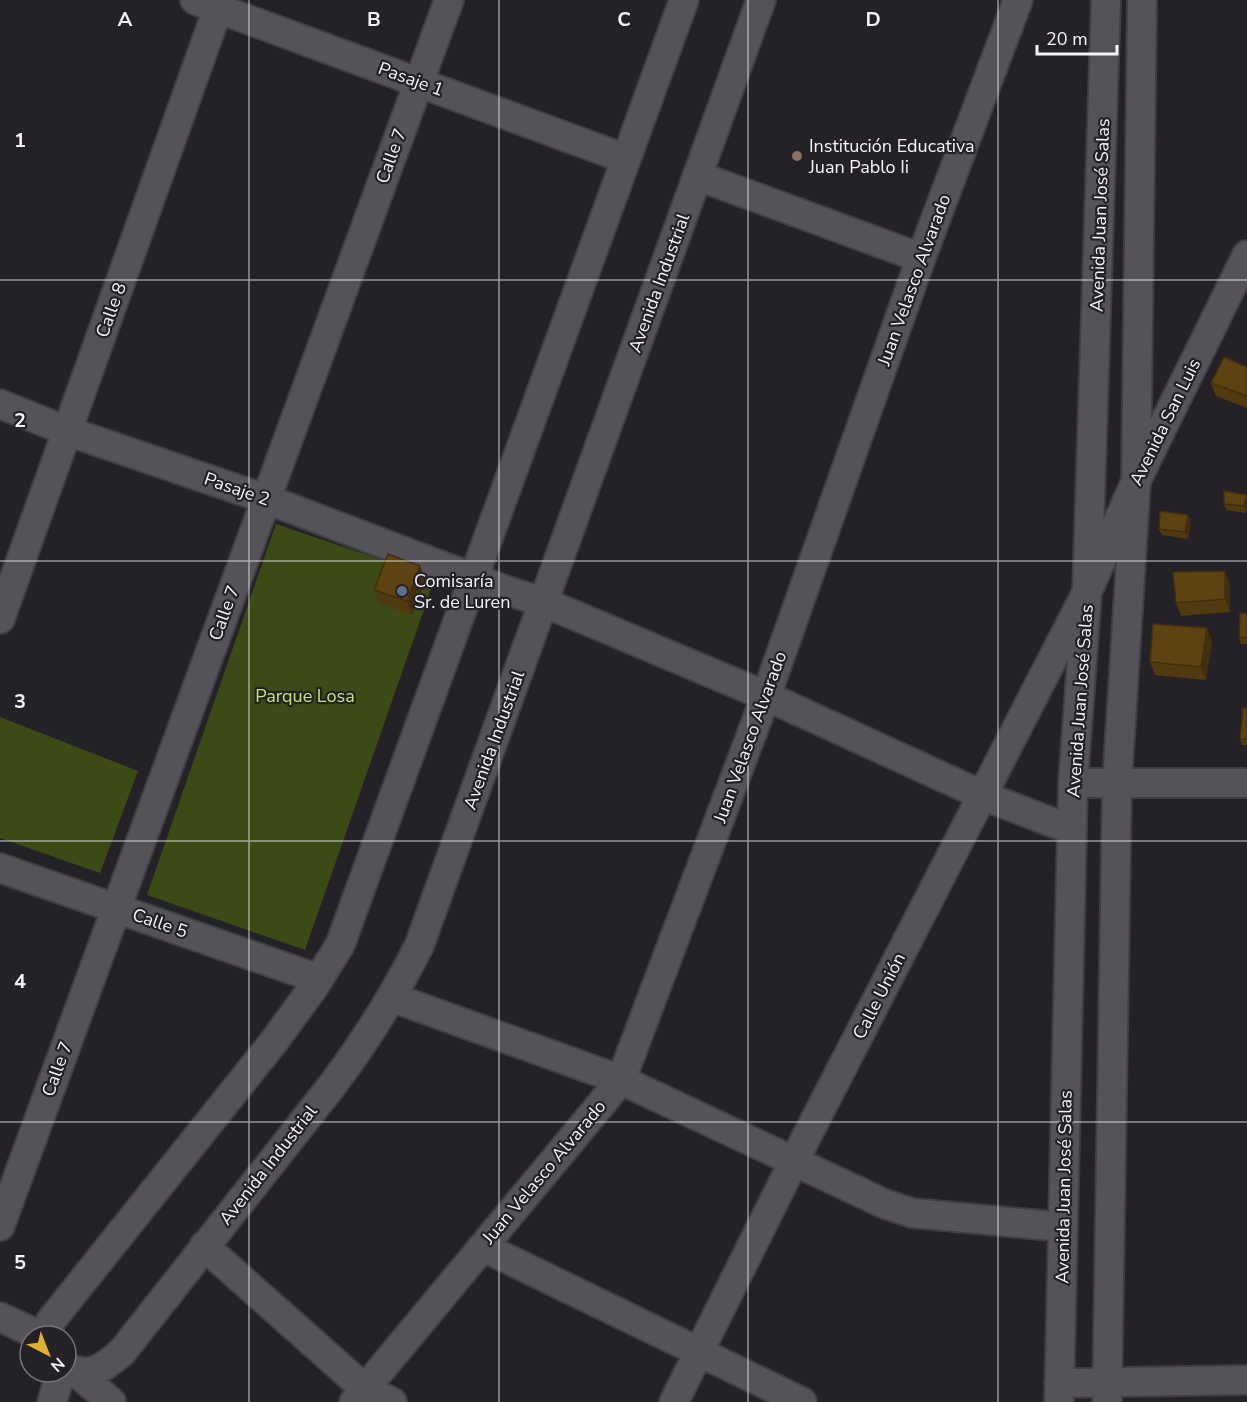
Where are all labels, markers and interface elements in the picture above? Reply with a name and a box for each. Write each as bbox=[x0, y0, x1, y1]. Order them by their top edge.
text: A bbox=[118, 6, 133, 33]
text: B bbox=[367, 6, 381, 33]
text: C bbox=[617, 6, 631, 33]
text: D bbox=[865, 6, 881, 33]
scale bar bbox=[1037, 18, 1116, 56]
text: 20 m bbox=[1046, 27, 1088, 51]
street label: Pasaje 1 bbox=[375, 56, 447, 102]
street label: Avenida Juan José Salas bbox=[1085, 118, 1115, 312]
street label: Calle 7 bbox=[370, 125, 412, 187]
text: 1 bbox=[14, 127, 26, 154]
place label: Institución Educativa Juan Pablo Ii bbox=[808, 134, 975, 179]
marker: Institución Educativa Juan Pablo Ii bbox=[790, 149, 804, 163]
street label: Juan Velasco Alvarado bbox=[871, 191, 956, 370]
street label: Avenida Industrial bbox=[623, 210, 696, 356]
street label: Calle 8 bbox=[90, 279, 132, 341]
street label: Avenida San Luis bbox=[1124, 355, 1206, 489]
text: 2 bbox=[14, 407, 26, 434]
street label: Pasaje 2 bbox=[201, 467, 273, 511]
place label: Comisaría Sr. de Luren bbox=[414, 569, 510, 614]
street label: Calle 7 bbox=[203, 582, 245, 644]
marker: Comisaría Sr. de Luren bbox=[395, 584, 409, 598]
street label: Avenida Juan José Salas bbox=[1061, 604, 1099, 798]
street label: Juan Velasco Alvarado bbox=[707, 648, 792, 827]
street label: Avenida Industrial bbox=[458, 667, 531, 813]
park label: Parque Losa bbox=[255, 684, 355, 708]
text: 3 bbox=[14, 688, 26, 715]
street label: Calle 5 bbox=[129, 902, 191, 944]
street label: Calle Unión bbox=[847, 949, 911, 1043]
text: 4 bbox=[14, 968, 26, 995]
street label: Calle 7 bbox=[36, 1038, 78, 1100]
street label: Avenida Juan José Salas bbox=[1050, 1090, 1078, 1284]
street label: Juan Velasco Alvarado bbox=[476, 1095, 611, 1250]
street label: Avenida Industrial bbox=[214, 1099, 323, 1230]
text: 5 bbox=[14, 1249, 26, 1276]
north arrow bbox=[18, 1324, 78, 1384]
text: N bbox=[46, 1352, 69, 1377]

